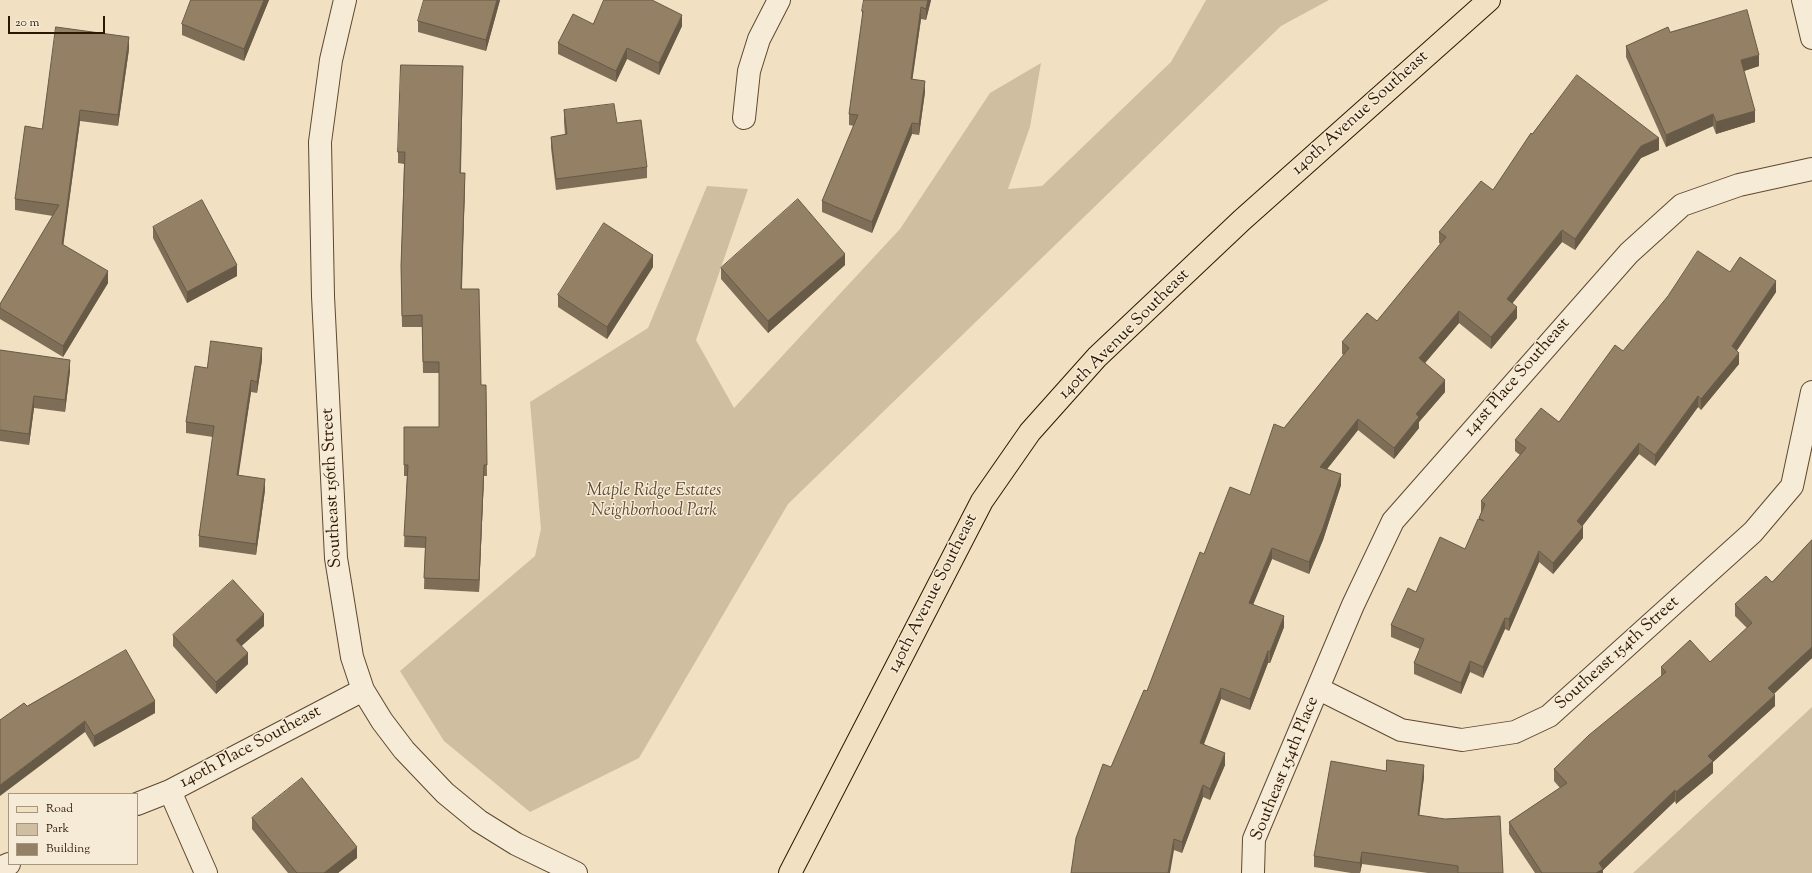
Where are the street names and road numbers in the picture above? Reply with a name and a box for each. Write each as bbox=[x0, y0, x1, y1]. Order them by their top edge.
street label: 140th Avenue Southeast bbox=[1289, 48, 1433, 180]
street label: 140th Avenue Southeast bbox=[1056, 266, 1194, 404]
street label: 141st Place Southeast bbox=[1461, 315, 1575, 441]
street label: Southeast 156th Street bbox=[319, 408, 347, 568]
street label: 140th Avenue Southeast bbox=[885, 511, 983, 677]
street label: Southeast 154th Street bbox=[1552, 593, 1684, 715]
street label: Southeast 154th Place bbox=[1248, 694, 1324, 844]
street label: 140th Place Southeast bbox=[177, 702, 325, 794]

